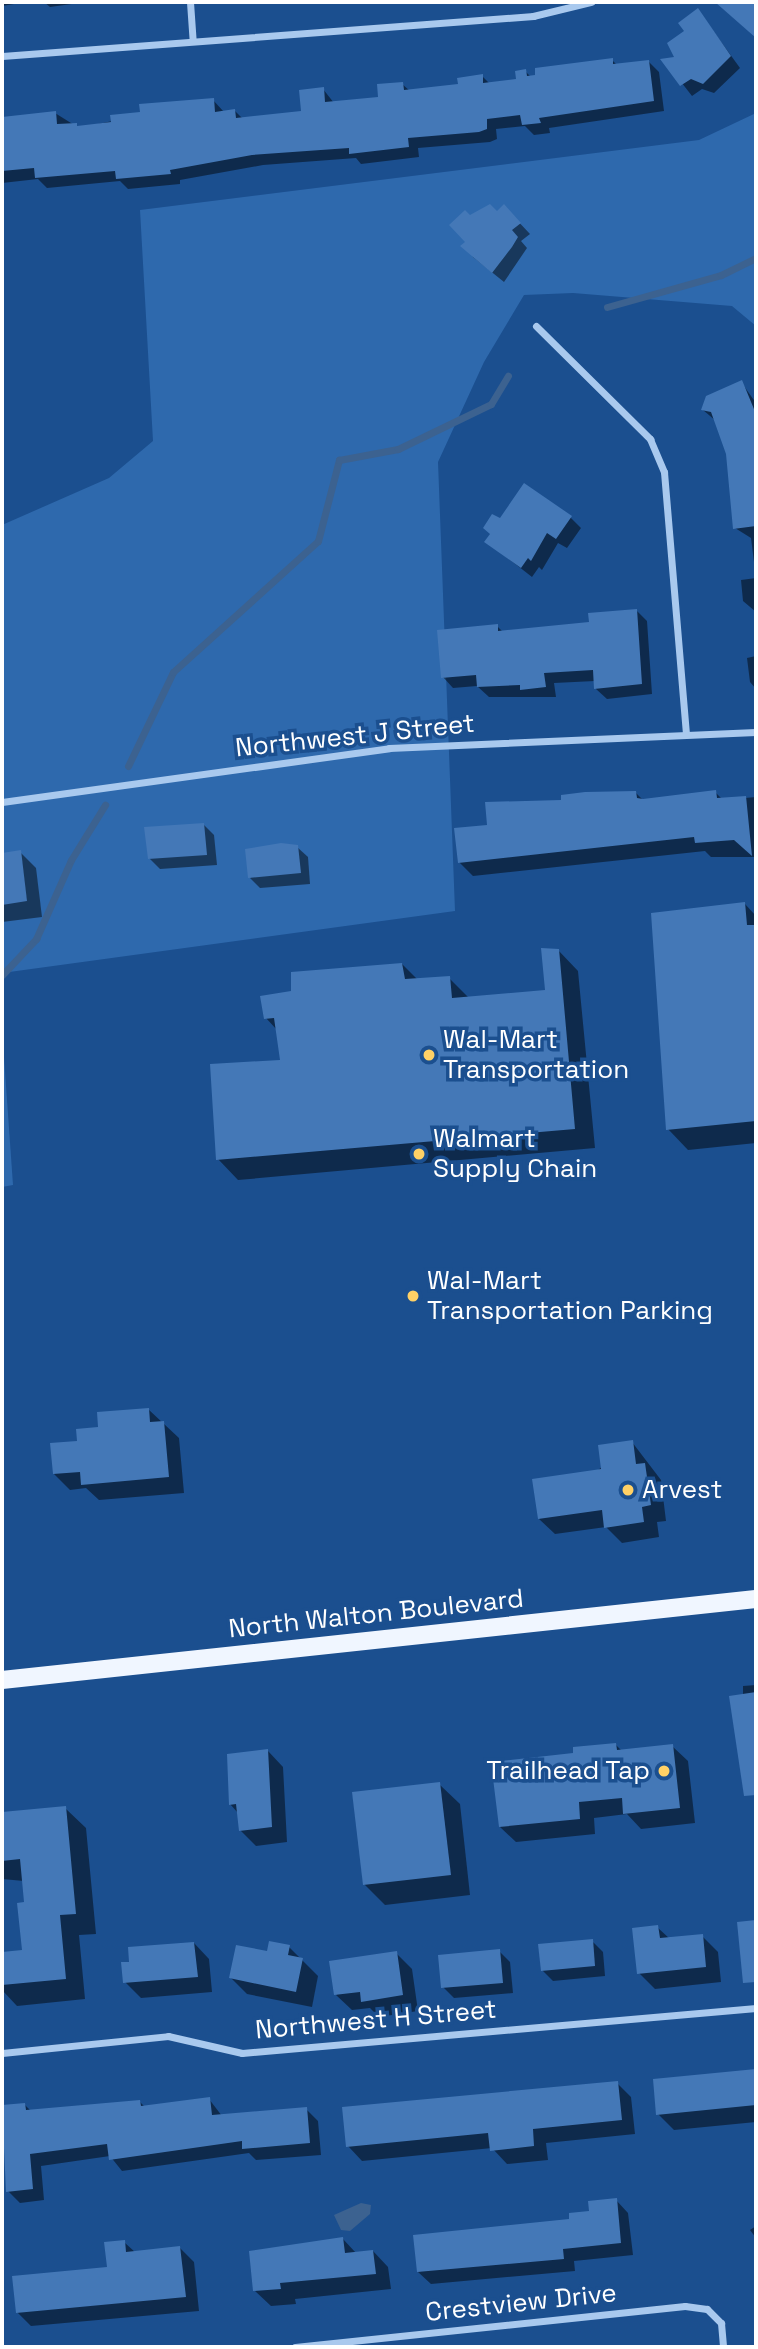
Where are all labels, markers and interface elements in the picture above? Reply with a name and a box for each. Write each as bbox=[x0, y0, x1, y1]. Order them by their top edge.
street label: Northwest J Street bbox=[234, 708, 476, 764]
place label: Wal-Mart Transportation bbox=[443, 1024, 629, 1086]
marker: Wal-Mart Transportation bbox=[421, 1047, 437, 1063]
place label: Walmart Supply Chain bbox=[433, 1123, 597, 1184]
marker: Walmart Supply Chain bbox=[411, 1146, 427, 1162]
place label: Wal-Mart Transportation Parking bbox=[427, 1265, 713, 1326]
marker: Wal-Mart Transportation Parking bbox=[405, 1288, 421, 1304]
place label: Arvest bbox=[642, 1474, 722, 1506]
marker: Arvest bbox=[620, 1482, 636, 1498]
street label: North Walton Boulevard bbox=[227, 1583, 525, 1645]
place label: Trailhead Tap bbox=[486, 1755, 650, 1787]
marker: Trailhead Tap bbox=[656, 1763, 672, 1779]
street label: Northwest H Street bbox=[254, 1994, 498, 2046]
street label: Crestview Drive bbox=[424, 2277, 618, 2329]

